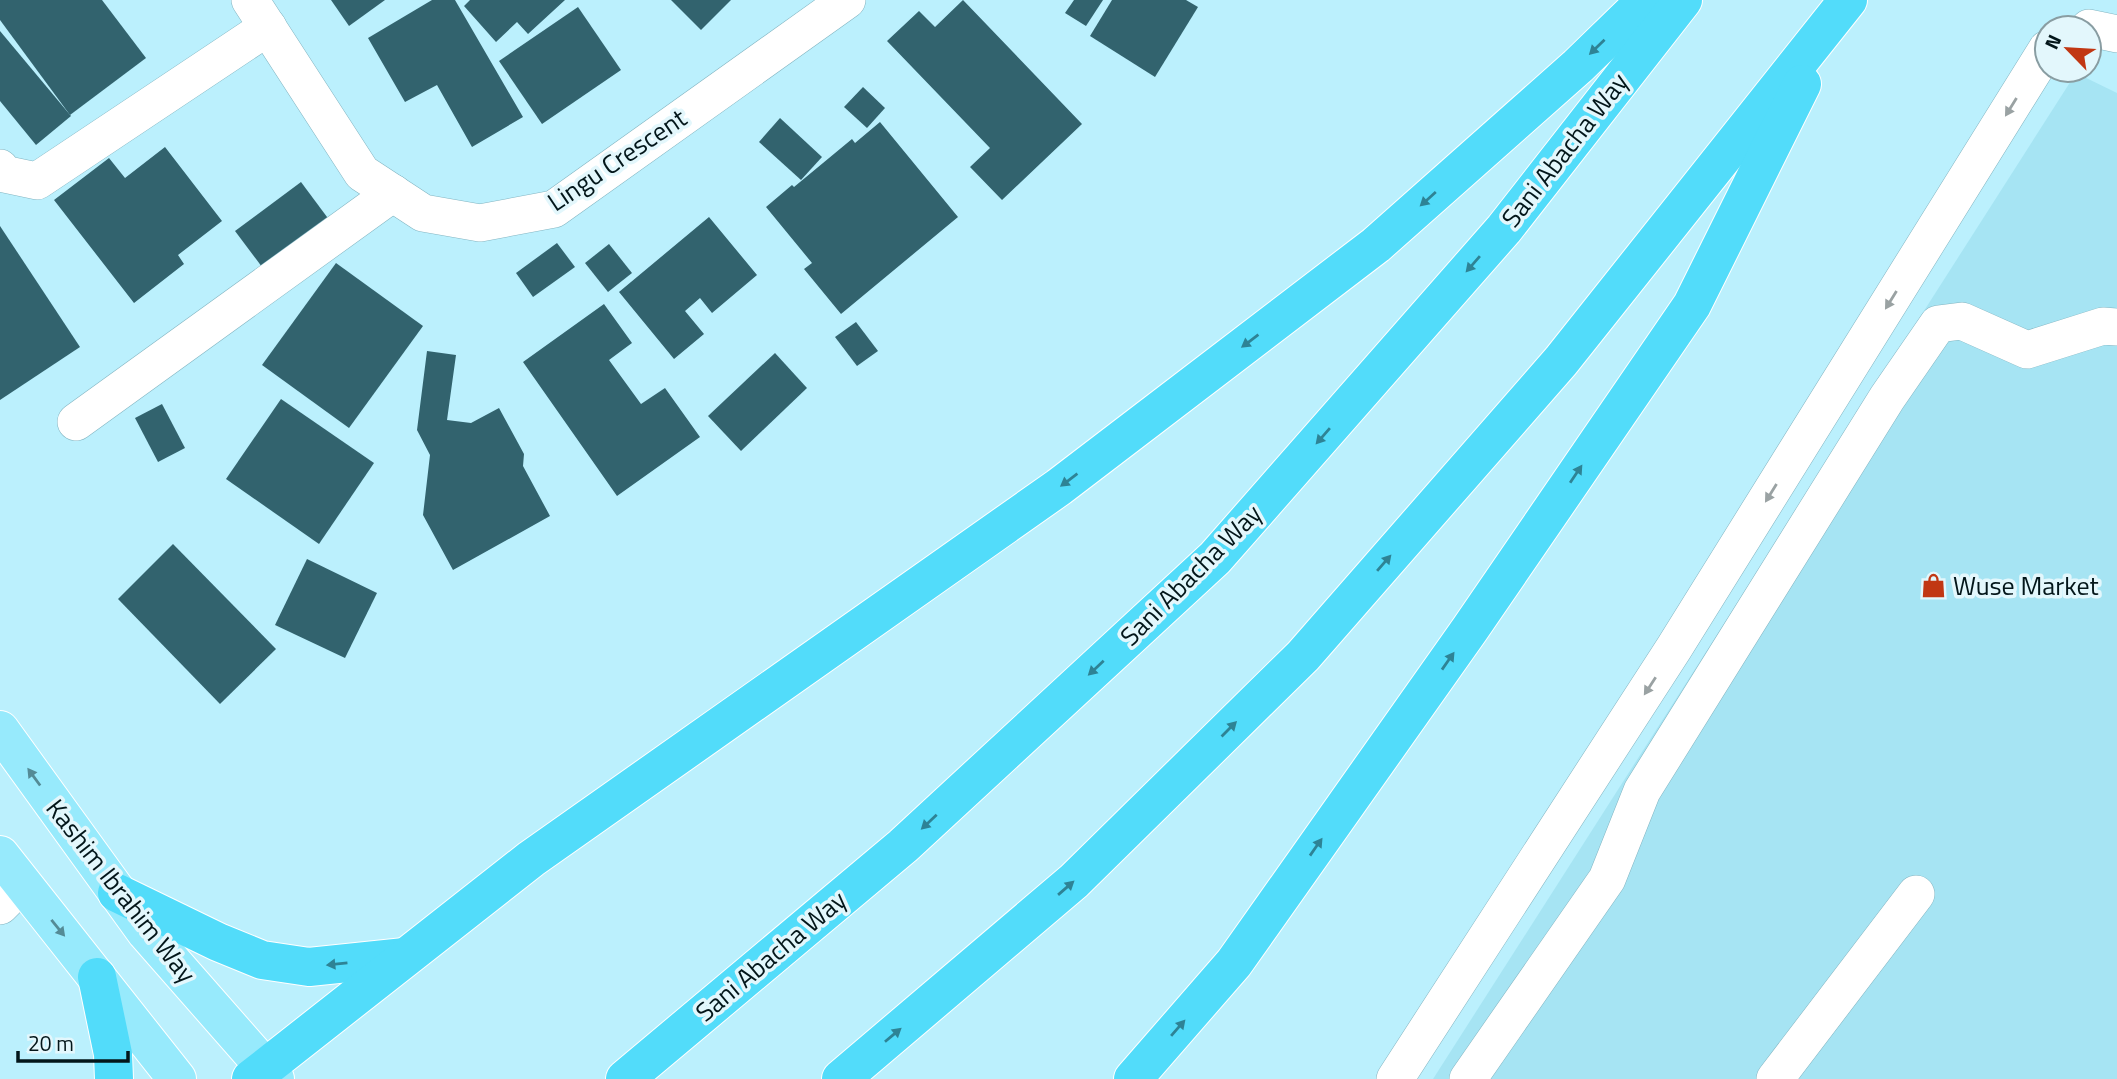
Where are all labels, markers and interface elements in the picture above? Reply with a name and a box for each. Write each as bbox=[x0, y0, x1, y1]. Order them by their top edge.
north arrow bbox=[2033, 14, 2103, 84]
text: N bbox=[2036, 30, 2068, 54]
one-way arrow bbox=[1589, 39, 1606, 55]
street label: Sani Abacha Way bbox=[1492, 64, 1637, 235]
one-way arrow bbox=[2004, 97, 2017, 116]
street label: Lingu Crescent bbox=[539, 99, 694, 221]
one-way arrow bbox=[1419, 191, 1436, 207]
one-way arrow bbox=[1466, 256, 1481, 273]
one-way arrow bbox=[1884, 290, 1897, 310]
one-way arrow bbox=[1241, 334, 1259, 348]
one-way arrow bbox=[1316, 427, 1331, 444]
one-way arrow bbox=[1570, 464, 1583, 484]
one-way arrow bbox=[1060, 472, 1078, 486]
one-way arrow bbox=[1764, 484, 1777, 503]
street label: Sani Abacha Way bbox=[1111, 495, 1270, 654]
one-way arrow bbox=[1376, 555, 1392, 572]
place label: Wuse Market bbox=[1953, 566, 2099, 605]
shop icon: Wuse Market bbox=[1919, 572, 1947, 600]
one-way arrow bbox=[1440, 652, 1454, 670]
one-way arrow bbox=[1088, 660, 1105, 676]
one-way arrow bbox=[1643, 677, 1657, 695]
one-way arrow bbox=[1220, 721, 1237, 737]
one-way arrow bbox=[27, 768, 41, 786]
street label: Kashim Ibrahim Way bbox=[37, 790, 206, 991]
one-way arrow bbox=[921, 814, 938, 830]
one-way arrow bbox=[1309, 838, 1323, 856]
street label: Sani Abacha Way bbox=[687, 881, 855, 1031]
one-way arrow bbox=[1058, 881, 1075, 896]
one-way arrow bbox=[50, 919, 65, 937]
one-way arrow bbox=[326, 959, 348, 970]
one-way arrow bbox=[1170, 1019, 1185, 1036]
scale bar bbox=[18, 1020, 128, 1064]
text: 20 m bbox=[28, 1027, 74, 1059]
one-way arrow bbox=[884, 1028, 901, 1043]

